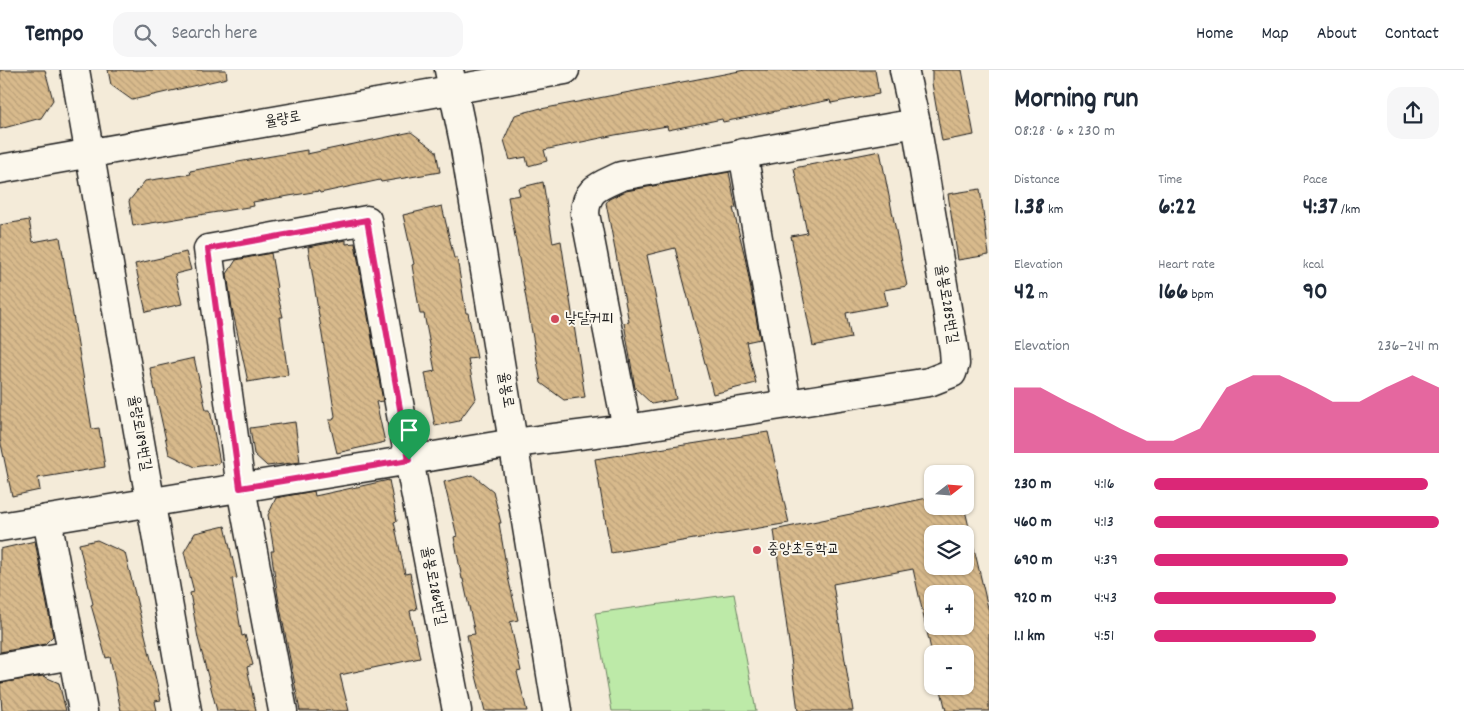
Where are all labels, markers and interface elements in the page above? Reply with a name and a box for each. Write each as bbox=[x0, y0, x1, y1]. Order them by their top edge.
search box bbox=[113, 12, 463, 57]
text: Tempo bbox=[25, 18, 83, 52]
icon: search bbox=[131, 21, 159, 49]
text: Search here bbox=[171, 21, 257, 48]
text: Home bbox=[1196, 22, 1233, 47]
text: Map bbox=[1261, 22, 1289, 47]
text: About bbox=[1317, 22, 1357, 47]
text: Contact bbox=[1385, 22, 1439, 47]
text: Morning run bbox=[1014, 81, 1138, 121]
button: share bbox=[1387, 87, 1439, 139]
street label: 율량로 bbox=[263, 106, 303, 134]
text: 08:28 · 6 × 230 m bbox=[1014, 120, 1115, 143]
text: Distance bbox=[1014, 170, 1060, 190]
text: Time bbox=[1158, 170, 1182, 190]
text: Pace bbox=[1303, 170, 1327, 190]
text: 1.38 bbox=[1014, 190, 1045, 226]
text: 6:22 bbox=[1158, 190, 1197, 226]
text: 4:37 bbox=[1303, 190, 1338, 226]
text: km bbox=[1045, 200, 1063, 220]
text: /km bbox=[1338, 200, 1360, 220]
text: Elevation bbox=[1014, 255, 1063, 275]
text: Heart rate bbox=[1158, 255, 1215, 275]
text: kcal bbox=[1303, 255, 1324, 275]
street label: 율봉로285번길 bbox=[929, 263, 963, 345]
text: 42 bbox=[1014, 275, 1035, 311]
text: 166 bbox=[1158, 275, 1188, 311]
text: 90 bbox=[1303, 275, 1328, 311]
text: m bbox=[1035, 285, 1048, 305]
text: bpm bbox=[1188, 285, 1214, 305]
place label: 낮달커피 bbox=[565, 308, 613, 330]
marker: 낮달커피 bbox=[549, 313, 561, 325]
text: Elevation bbox=[1014, 335, 1070, 358]
text: 236–241 m bbox=[1377, 335, 1439, 358]
street label: 율봉로 bbox=[491, 370, 519, 410]
street label: 율량로189번길 bbox=[122, 393, 156, 473]
pin bbox=[388, 409, 430, 460]
icon: arrive bbox=[395, 416, 423, 444]
north arrow bbox=[924, 465, 974, 515]
map controls bbox=[924, 465, 974, 695]
text: 230 m bbox=[1014, 473, 1051, 496]
text: 4:16 bbox=[1094, 473, 1115, 496]
text: 460 m bbox=[1014, 511, 1052, 534]
text: 4:13 bbox=[1094, 511, 1114, 534]
button: layers bbox=[924, 525, 974, 575]
place label: 중앙초등학교 bbox=[767, 539, 839, 561]
street label: 율봉로286번길 bbox=[415, 544, 451, 628]
marker: 중앙초등학교 bbox=[751, 544, 763, 556]
text: 690 m bbox=[1014, 549, 1053, 572]
text: 4:39 bbox=[1094, 549, 1118, 572]
button: + bbox=[924, 585, 974, 635]
text: 920 m bbox=[1014, 587, 1052, 610]
text: 4:43 bbox=[1094, 587, 1117, 610]
text: 1.1 km bbox=[1014, 625, 1045, 648]
text: 4:51 bbox=[1094, 625, 1114, 648]
button: − bbox=[924, 645, 974, 695]

